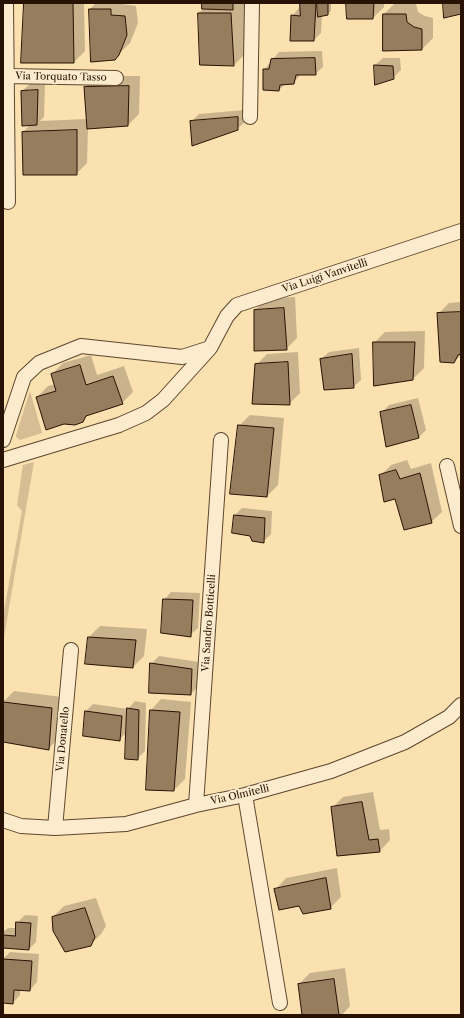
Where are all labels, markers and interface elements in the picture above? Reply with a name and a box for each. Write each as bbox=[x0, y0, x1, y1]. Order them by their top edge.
street label: Via Torquato Tasso bbox=[15, 70, 107, 84]
street label: Via Luigi Vanvitelli bbox=[281, 257, 369, 295]
street label: Via Sandro Botticelli bbox=[200, 574, 218, 672]
street label: Via Donatello bbox=[54, 706, 72, 772]
street label: Via Olmitelli bbox=[209, 782, 271, 808]

